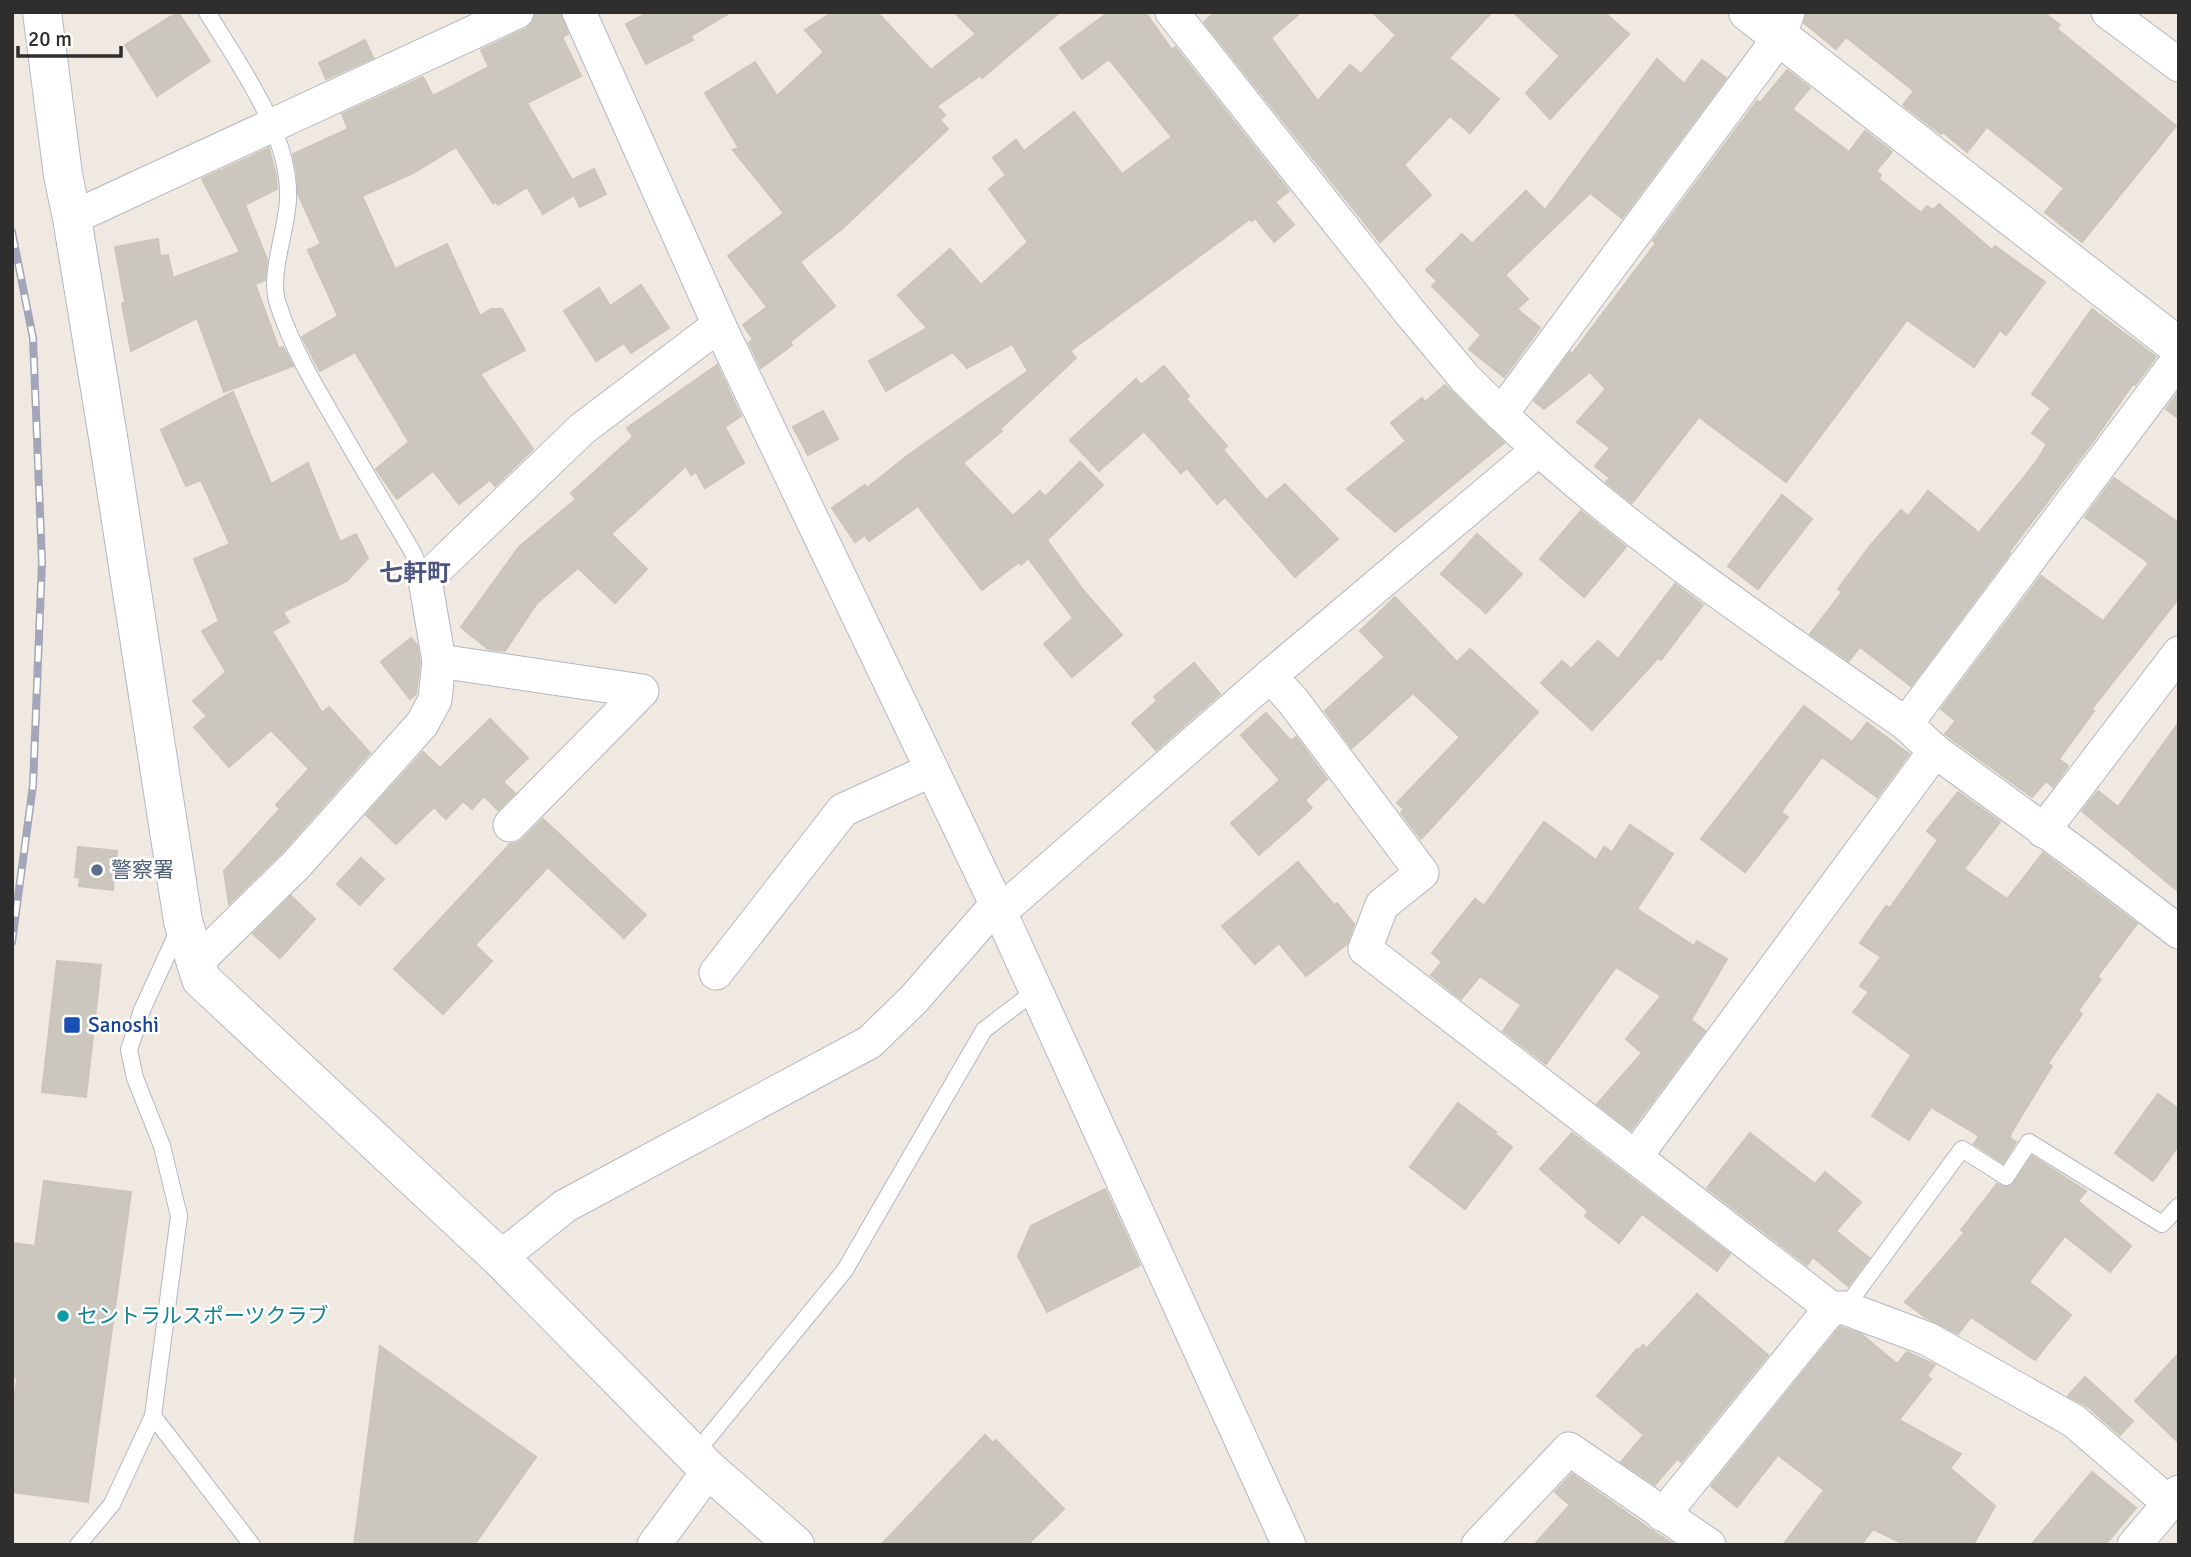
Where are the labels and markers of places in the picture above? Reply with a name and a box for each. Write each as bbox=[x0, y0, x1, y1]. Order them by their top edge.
place label: 警察署 bbox=[111, 857, 174, 883]
marker: 警察署 bbox=[89, 862, 105, 878]
place label: Sanoshi bbox=[88, 1012, 159, 1038]
marker: Sanoshi bbox=[62, 1015, 82, 1035]
place label: セントラルスポーツクラブ bbox=[77, 1303, 329, 1329]
marker: セントラルスポーツクラブ bbox=[55, 1308, 71, 1324]

